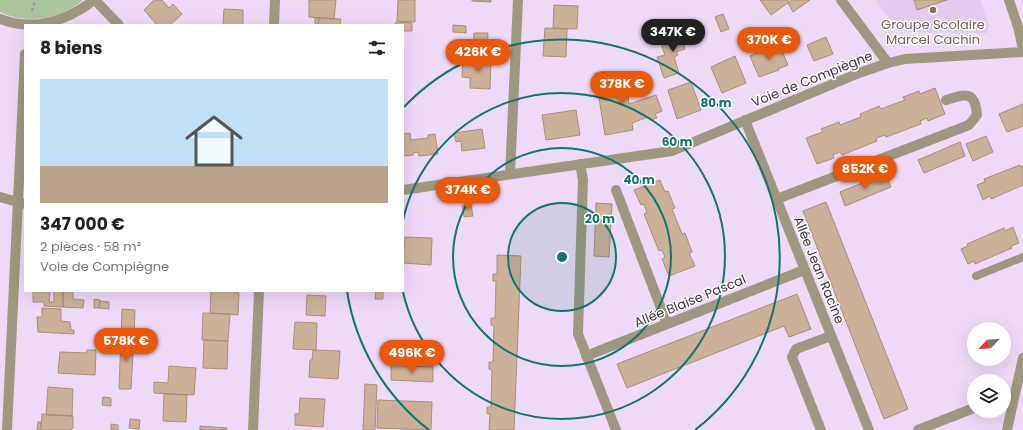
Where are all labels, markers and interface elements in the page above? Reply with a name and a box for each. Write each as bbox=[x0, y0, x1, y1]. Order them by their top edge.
marker: Groupe Scolaire Marcel Cachin bbox=[928, 5, 938, 15]
place label: Groupe Scolaire Marcel Cachin bbox=[881, 15, 985, 49]
pin: 347K € bbox=[640, 19, 706, 53]
text: 347K € bbox=[650, 22, 696, 41]
pin: 370K € bbox=[736, 27, 802, 61]
text: 370K € bbox=[746, 30, 792, 49]
text: 8 biens bbox=[40, 36, 103, 60]
icon: filters bbox=[366, 37, 388, 59]
pin: 426K € bbox=[445, 39, 511, 73]
text: 426K € bbox=[455, 42, 501, 61]
street label: Voie de Compiègne bbox=[749, 46, 875, 112]
pin: 378K € bbox=[589, 71, 655, 105]
text: 378K € bbox=[599, 74, 645, 93]
text: 80 m bbox=[701, 94, 732, 111]
icon: home bbox=[178, 105, 250, 177]
text: 60 m bbox=[662, 133, 693, 150]
pin: 852K € bbox=[832, 156, 898, 190]
text: 852K € bbox=[842, 159, 888, 178]
text: 40 m bbox=[623, 171, 655, 188]
pin: 374K € bbox=[435, 177, 501, 211]
text: 374K € bbox=[445, 180, 491, 199]
text: 20 m bbox=[585, 210, 615, 227]
text: 347 000 € bbox=[40, 212, 125, 236]
street label: Allée Jean Racine bbox=[789, 213, 849, 327]
text: 2 pièces · 58 m² bbox=[40, 237, 141, 256]
centre of rings bbox=[555, 250, 569, 264]
text: Voie de Compiègne bbox=[40, 257, 169, 276]
street label: Allée Blaise Pascal bbox=[631, 270, 749, 332]
north arrow bbox=[967, 322, 1011, 366]
map controls bbox=[967, 322, 1011, 418]
pin: 578K € bbox=[93, 328, 159, 362]
text: 578K € bbox=[103, 331, 149, 350]
pin: 496K € bbox=[379, 340, 445, 374]
text: 496K € bbox=[388, 343, 436, 362]
button: layers bbox=[967, 374, 1011, 418]

